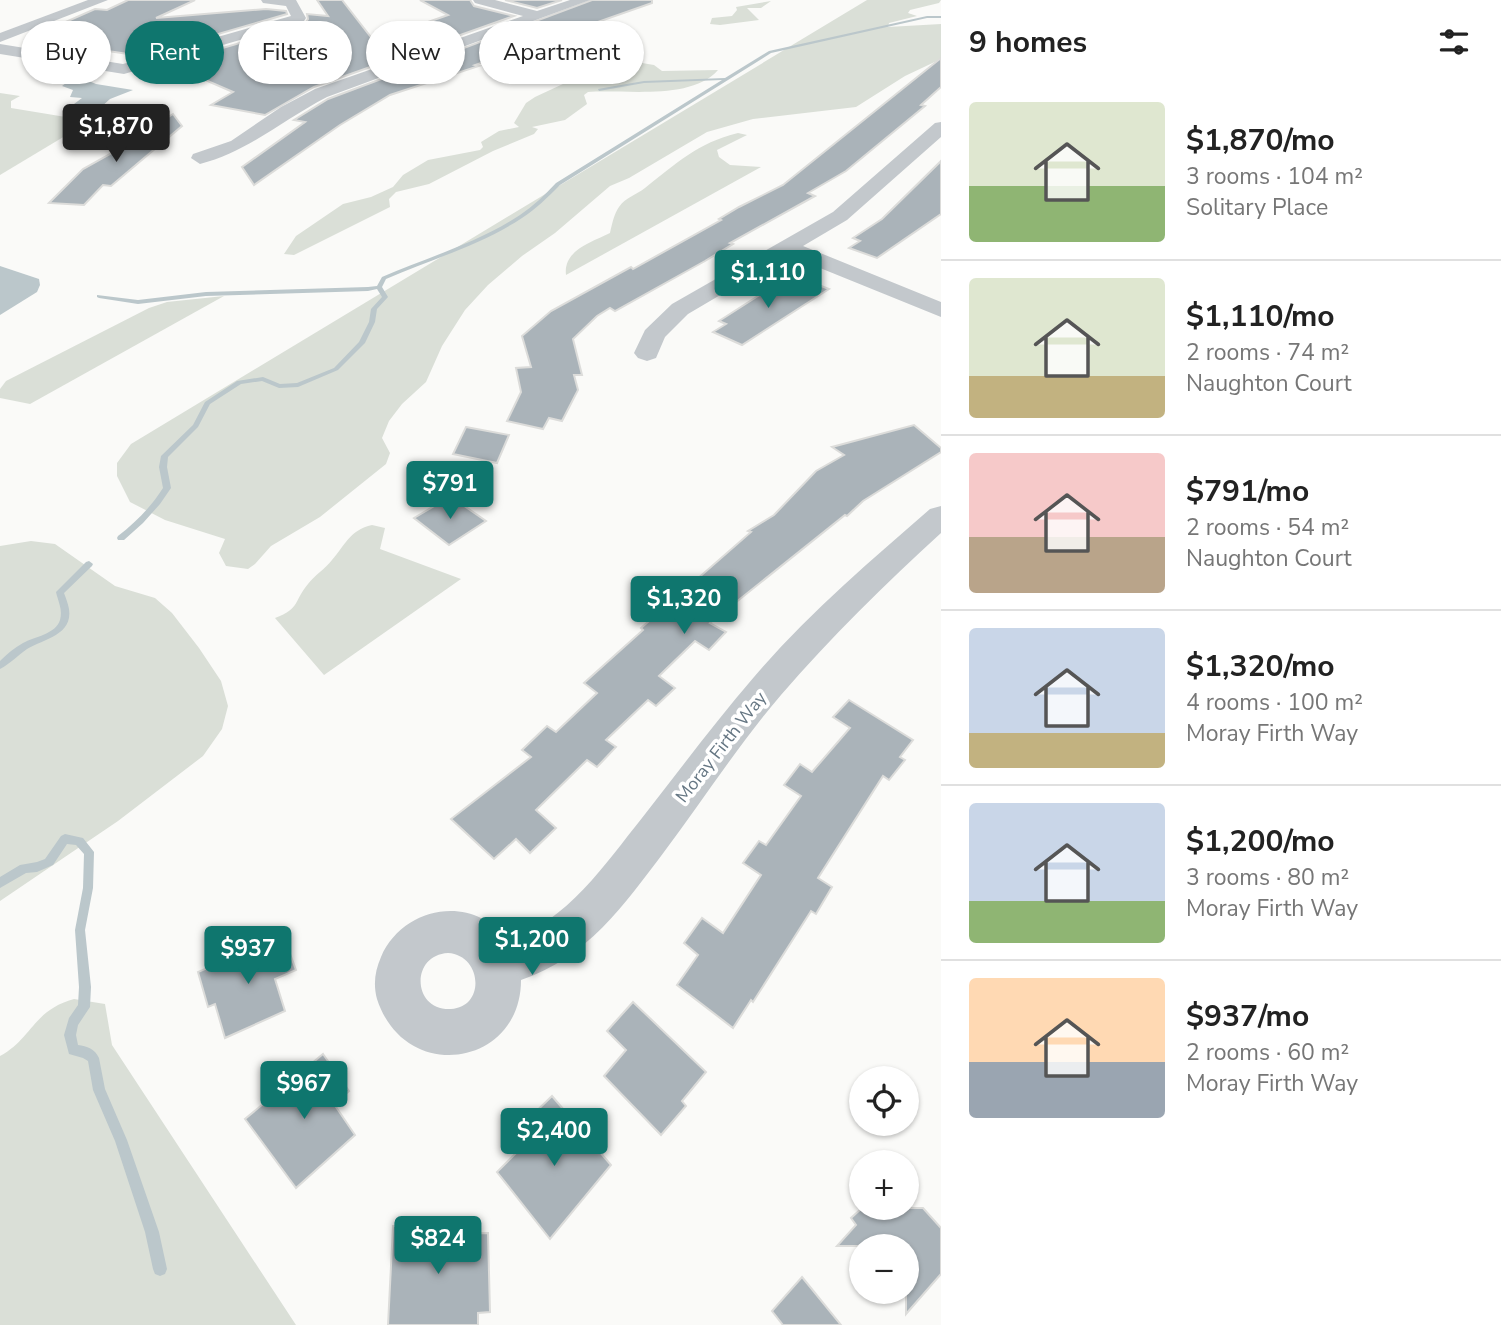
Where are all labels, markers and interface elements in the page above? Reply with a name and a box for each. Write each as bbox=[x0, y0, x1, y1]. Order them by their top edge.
chip: Buy bbox=[21, 21, 111, 84]
chip: Rent bbox=[125, 21, 224, 84]
chip: Filters bbox=[238, 21, 352, 84]
chip: New bbox=[366, 21, 465, 84]
chip: Apartment bbox=[479, 21, 644, 84]
text: 9 homes bbox=[969, 22, 1087, 63]
icon: filters bbox=[1435, 23, 1473, 61]
pin: $1,870 bbox=[59, 104, 173, 164]
text: $1,870 bbox=[79, 111, 153, 142]
text: $1,870/mo bbox=[1186, 120, 1335, 161]
icon: home bbox=[1025, 130, 1109, 214]
text: 3 rooms · 104 m² bbox=[1186, 161, 1363, 192]
text: Solitary Place bbox=[1186, 192, 1328, 223]
pin: $1,110 bbox=[711, 250, 825, 310]
text: $1,110 bbox=[731, 257, 805, 288]
text: $1,110/mo bbox=[1186, 296, 1335, 337]
icon: home bbox=[1025, 306, 1109, 390]
text: 2 rooms · 74 m² bbox=[1186, 337, 1349, 368]
text: Naughton Court bbox=[1186, 368, 1352, 399]
pin: $791 bbox=[409, 462, 491, 521]
text: $791 bbox=[422, 468, 478, 499]
text: $791/mo bbox=[1186, 471, 1309, 512]
icon: home bbox=[1025, 481, 1109, 565]
text: 2 rooms · 54 m² bbox=[1186, 512, 1349, 543]
text: Naughton Court bbox=[1186, 543, 1352, 574]
pin: $1,320 bbox=[627, 576, 741, 636]
text: $1,320 bbox=[647, 583, 721, 614]
text: $1,320/mo bbox=[1186, 646, 1335, 687]
icon: home bbox=[1025, 656, 1109, 740]
street label: Moray Firth Way bbox=[670, 686, 772, 807]
text: 4 rooms · 100 m² bbox=[1186, 687, 1363, 718]
text: Moray Firth Way bbox=[1186, 718, 1358, 749]
text: $1,200/mo bbox=[1186, 821, 1335, 862]
icon: home bbox=[1025, 831, 1109, 915]
text: 3 rooms · 80 m² bbox=[1186, 862, 1349, 893]
text: Moray Firth Way bbox=[1186, 893, 1358, 924]
pin: $1,200 bbox=[475, 918, 589, 977]
text: $1,200 bbox=[495, 924, 569, 955]
pin: $937 bbox=[207, 926, 289, 986]
text: $937 bbox=[220, 933, 276, 964]
text: $937/mo bbox=[1186, 996, 1309, 1037]
icon: home bbox=[1025, 1006, 1109, 1090]
text: 2 rooms · 60 m² bbox=[1186, 1037, 1349, 1068]
pin: $967 bbox=[263, 1062, 345, 1121]
map controls bbox=[849, 1066, 919, 1304]
button: locate bbox=[849, 1066, 919, 1136]
text: $967 bbox=[276, 1068, 332, 1099]
text: Moray Firth Way bbox=[1186, 1068, 1358, 1099]
pin: $2,400 bbox=[497, 1108, 611, 1168]
text: $2,400 bbox=[517, 1115, 591, 1146]
button: + bbox=[849, 1150, 919, 1220]
pin: $824 bbox=[397, 1216, 479, 1276]
text: $824 bbox=[410, 1223, 466, 1254]
button: − bbox=[849, 1234, 919, 1304]

